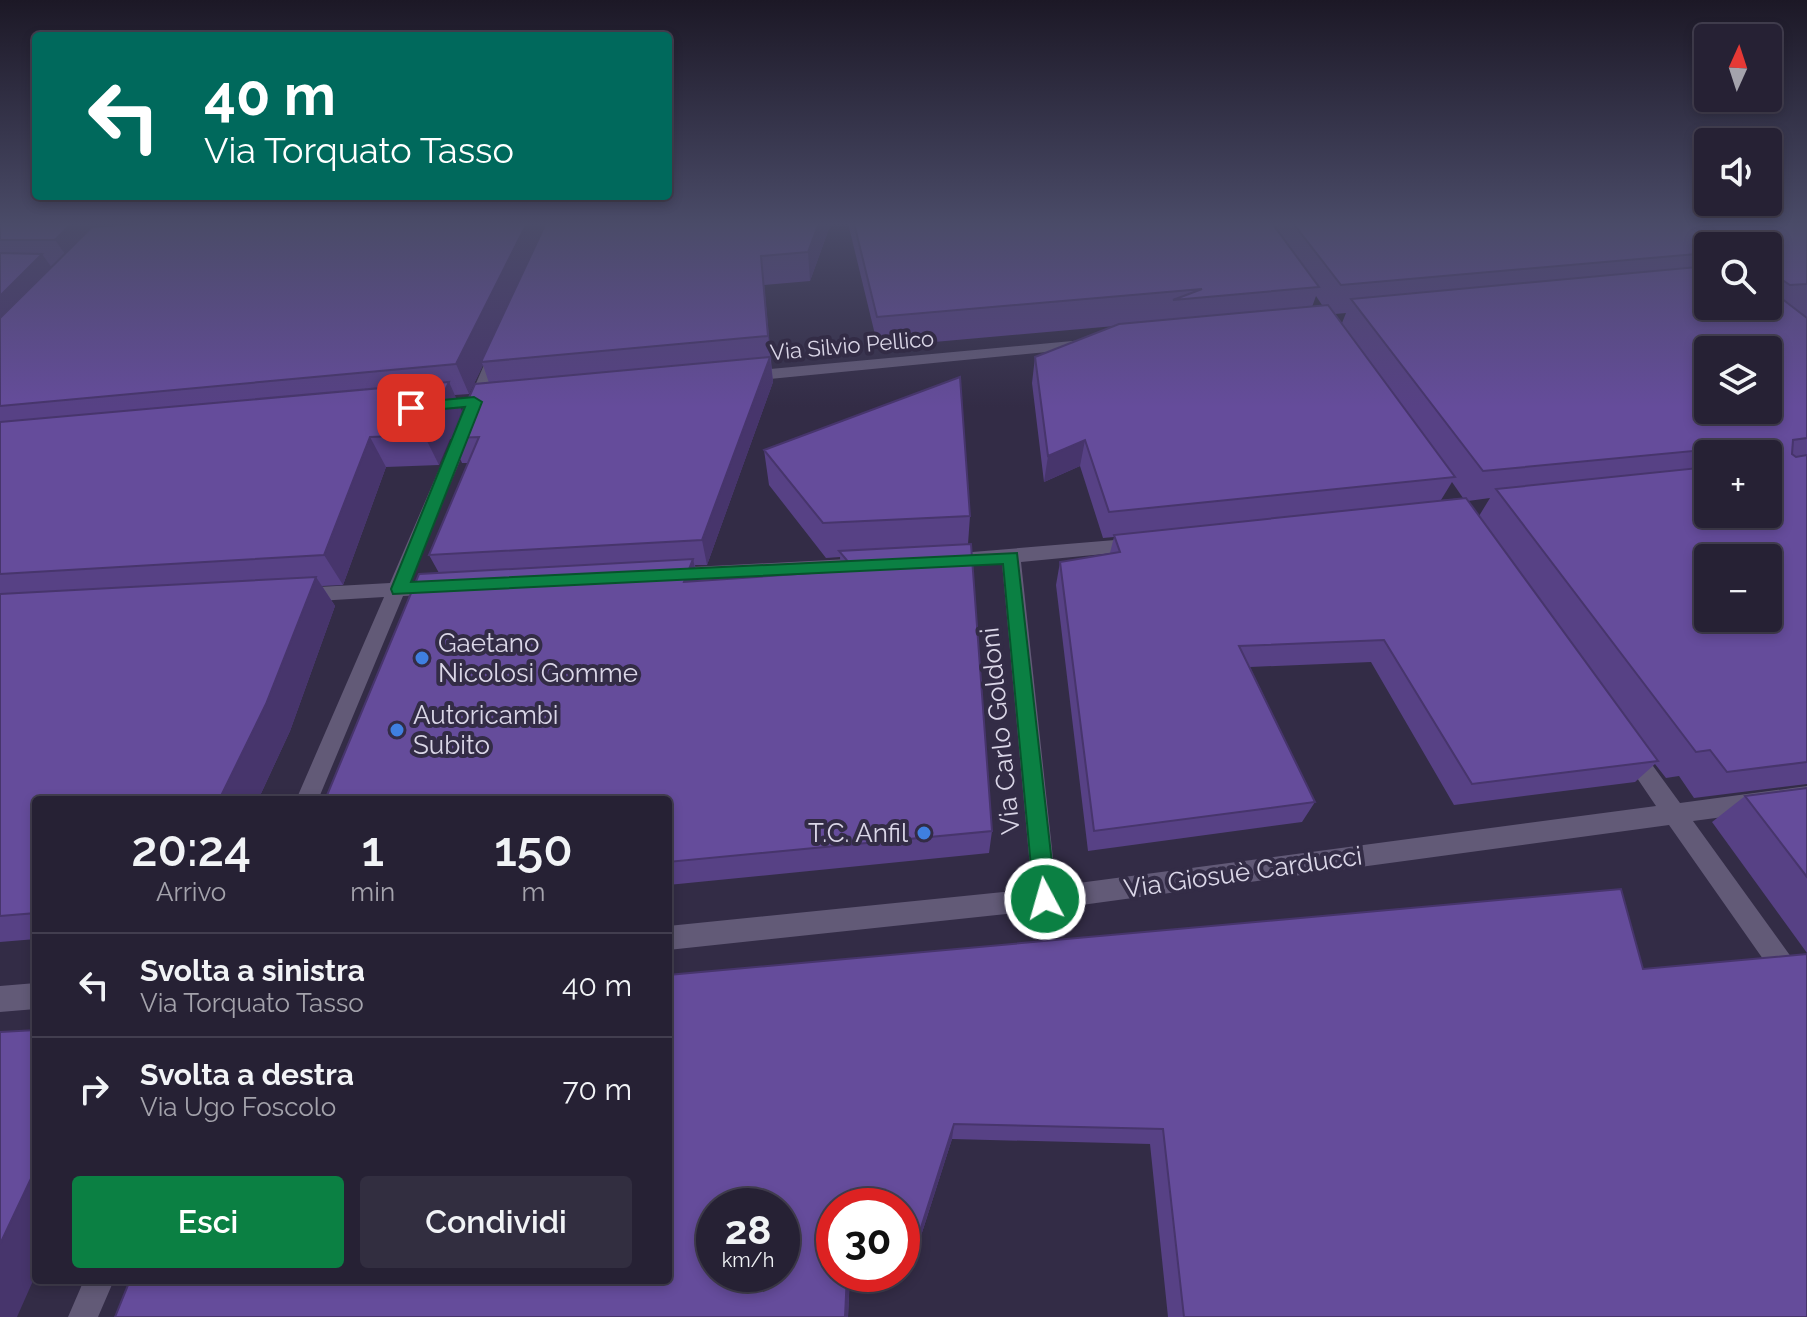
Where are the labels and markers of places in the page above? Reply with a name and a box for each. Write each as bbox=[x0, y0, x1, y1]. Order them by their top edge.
pin bbox=[377, 374, 445, 442]
place label: Gaetano Nicolosi Gomme bbox=[438, 628, 638, 688]
marker: Gaetano Nicolosi Gomme bbox=[413, 649, 431, 667]
place label: Autoricambi Subito bbox=[413, 700, 559, 760]
marker: Autoricambi Subito bbox=[388, 721, 406, 739]
place label: T.C. Anfil bbox=[808, 818, 909, 848]
marker: T.C. Anfil bbox=[915, 824, 933, 842]

